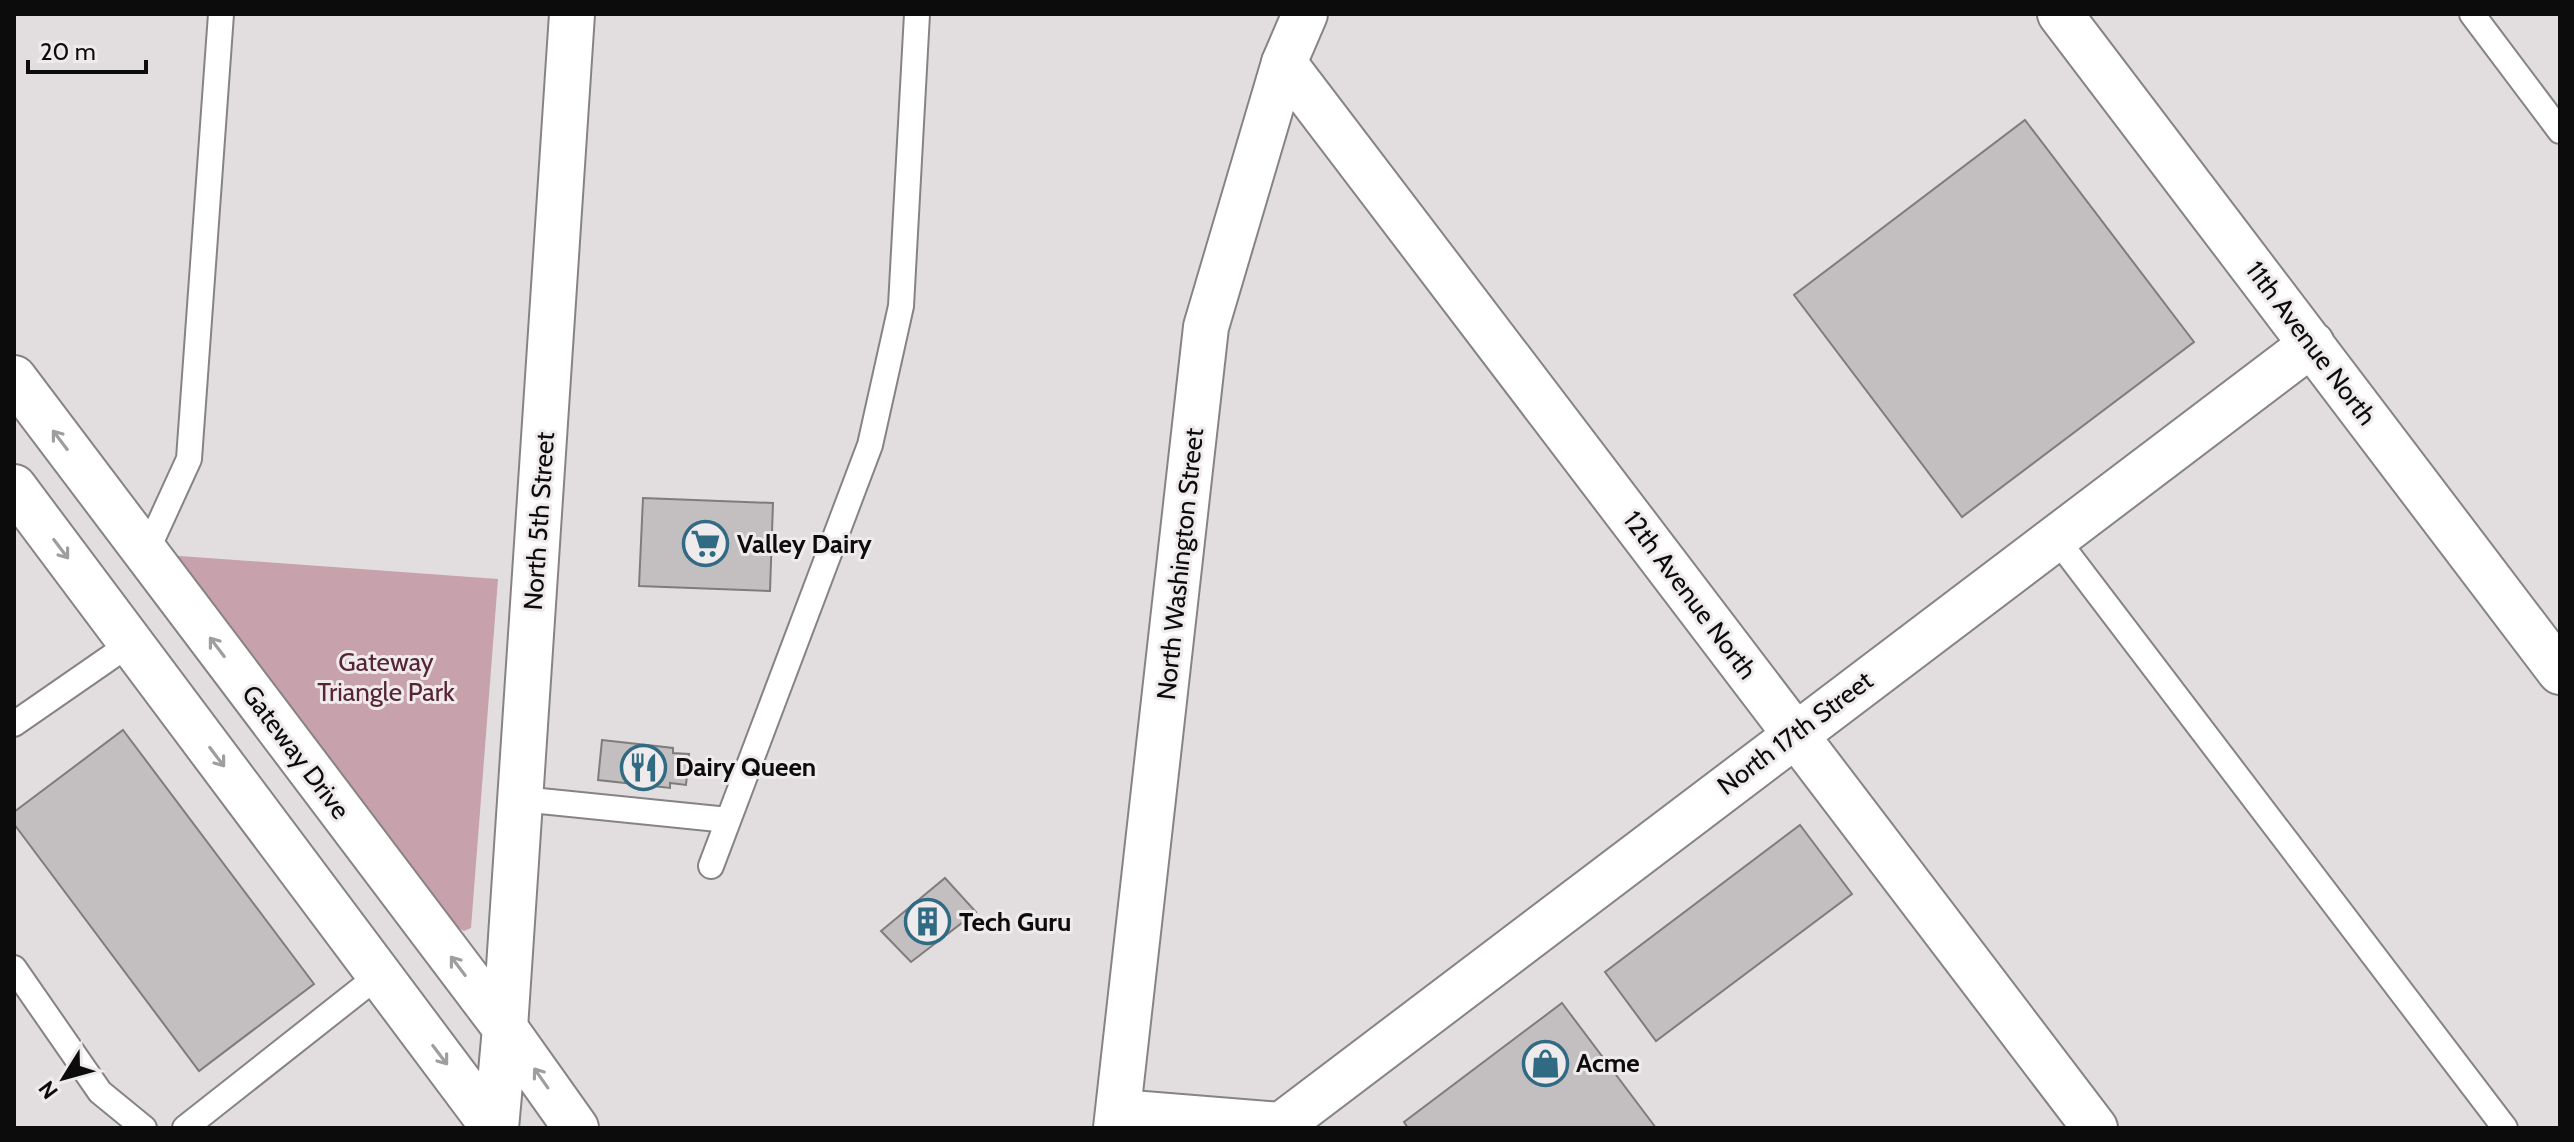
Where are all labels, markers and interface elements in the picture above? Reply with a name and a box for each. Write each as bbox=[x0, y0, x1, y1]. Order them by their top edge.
scale bar bbox=[28, 24, 146, 74]
text: 20 m bbox=[40, 37, 96, 66]
street label: 11th Avenue North bbox=[2239, 255, 2383, 431]
street label: North Washington Street bbox=[1150, 426, 1210, 702]
one-way arrow bbox=[52, 429, 69, 451]
street label: North 5th Street bbox=[517, 430, 561, 611]
street label: 12th Avenue North bbox=[1616, 505, 1764, 685]
supermarket icon: Valley Dairy bbox=[682, 520, 730, 568]
place label: Valley Dairy bbox=[737, 528, 872, 560]
one-way arrow bbox=[52, 538, 69, 559]
one-way arrow bbox=[209, 637, 226, 658]
park label: Gateway Triangle Park bbox=[317, 646, 455, 708]
street label: North 17th Street bbox=[1711, 664, 1879, 802]
street label: Gateway Drive bbox=[235, 679, 357, 825]
restaurant icon: Dairy Queen bbox=[620, 743, 668, 791]
one-way arrow bbox=[208, 746, 225, 767]
place label: Dairy Queen bbox=[675, 751, 816, 783]
building icon: Tech Guru bbox=[904, 898, 952, 946]
place label: Tech Guru bbox=[959, 906, 1071, 938]
one-way arrow bbox=[450, 956, 467, 977]
north arrow bbox=[24, 1038, 104, 1118]
shop icon: Acme bbox=[1521, 1039, 1569, 1087]
one-way arrow bbox=[431, 1044, 448, 1065]
place label: Acme bbox=[1576, 1047, 1640, 1079]
one-way arrow bbox=[532, 1068, 549, 1090]
text: N bbox=[33, 1075, 64, 1104]

